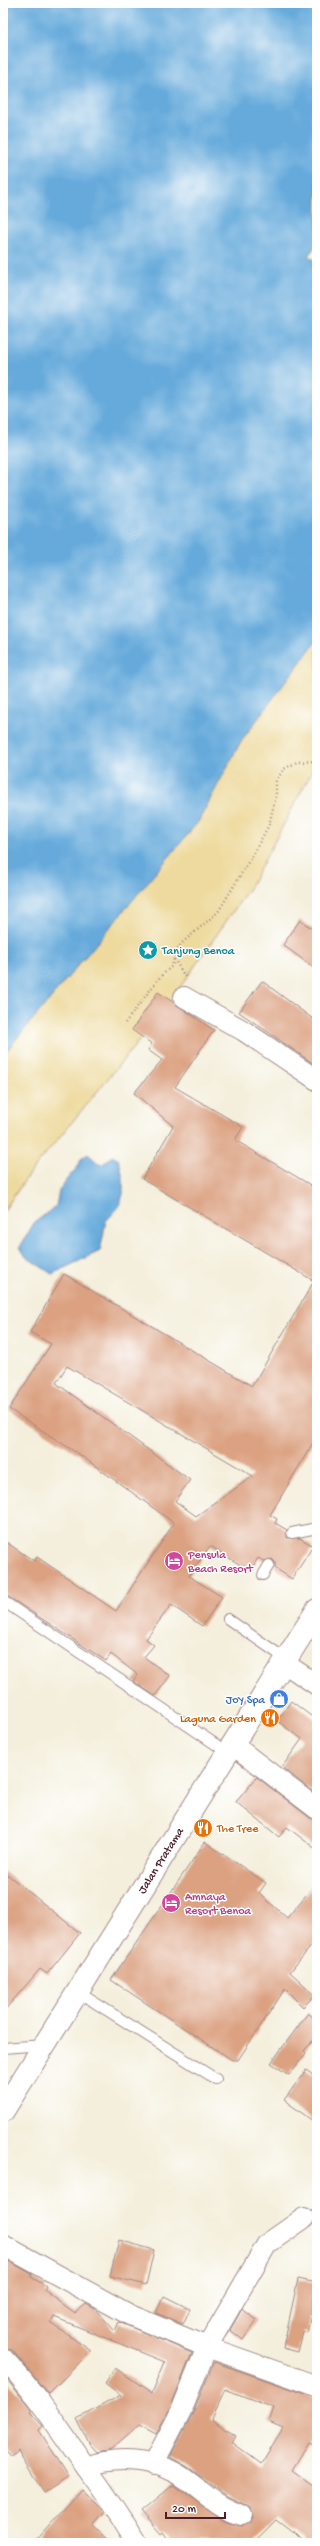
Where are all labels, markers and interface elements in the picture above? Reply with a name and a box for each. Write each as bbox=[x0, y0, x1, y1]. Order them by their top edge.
place icon: Tanjung Benoa bbox=[137, 939, 159, 961]
place label: Tanjung Benoa bbox=[161, 945, 235, 959]
place label: Pensula Beach Resort bbox=[187, 1549, 254, 1577]
hotel icon: Pensula Beach Resort bbox=[163, 1550, 185, 1572]
shop icon: JoY Spa bbox=[268, 1688, 290, 1710]
place label: JoY Spa bbox=[226, 1694, 265, 1708]
restaurant icon: Laguna Garden bbox=[259, 1707, 281, 1729]
place label: Laguna Garden bbox=[180, 1713, 256, 1727]
restaurant icon: The Tree bbox=[192, 1817, 214, 1839]
place label: The Tree bbox=[216, 1823, 259, 1837]
street label: Jalan Pratama bbox=[136, 1825, 188, 1897]
place label: Amnaya Resort Benoa bbox=[185, 1891, 251, 1919]
hotel icon: Amnaya Resort Benoa bbox=[160, 1892, 182, 1914]
scale bar bbox=[166, 2494, 225, 2520]
text: 20 m bbox=[172, 2503, 197, 2517]

